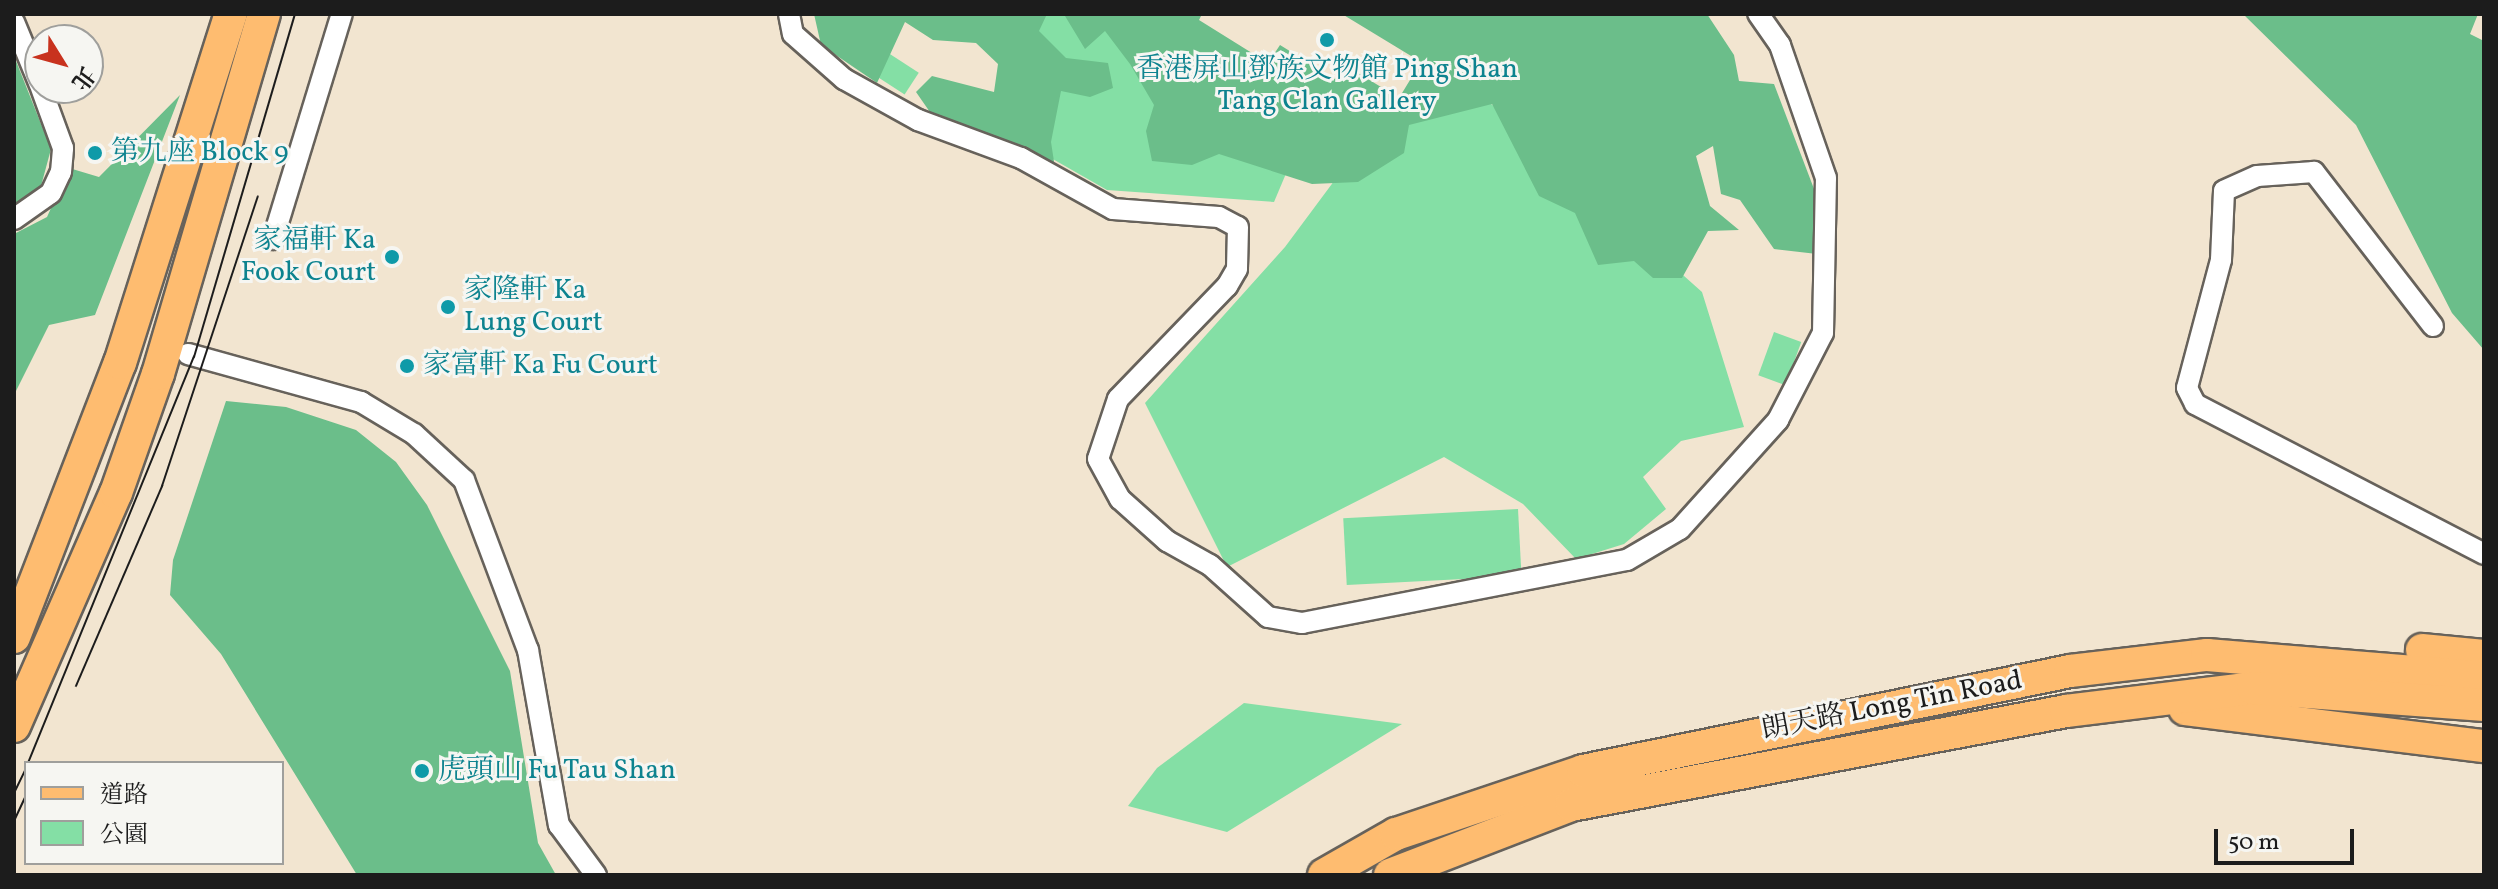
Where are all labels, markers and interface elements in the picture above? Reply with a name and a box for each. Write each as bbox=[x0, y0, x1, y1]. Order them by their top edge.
north arrow bbox=[24, 24, 104, 104]
marker: 香港屏山鄧族文物館 Ping Shan Tang Clan Gallery bbox=[1318, 31, 1336, 49]
place label: 香港屏山鄧族文物館 Ping Shan Tang Clan Gallery bbox=[1136, 53, 1518, 119]
text: 北 bbox=[63, 59, 101, 96]
place label: 第九座 Block 9 bbox=[111, 136, 289, 170]
marker: 第九座 Block 9 bbox=[86, 144, 104, 162]
place label: 家福軒 Ka Fook Court bbox=[241, 224, 376, 290]
marker: 家福軒 Ka Fook Court bbox=[383, 248, 401, 266]
place label: 家隆軒 Ka Lung Court bbox=[464, 274, 603, 340]
marker: 家隆軒 Ka Lung Court bbox=[439, 298, 457, 316]
place label: 家富軒 Ka Fu Court bbox=[423, 349, 658, 383]
marker: 家富軒 Ka Fu Court bbox=[398, 357, 416, 375]
street label: 朗天路 Long Tin Road bbox=[1758, 664, 2026, 748]
place label: 虎頭山 Fu Tau Shan bbox=[438, 754, 677, 788]
legend bbox=[24, 761, 284, 865]
marker: 虎頭山 Fu Tau Shan bbox=[413, 762, 431, 780]
text: 道路 bbox=[100, 779, 148, 813]
scale bar bbox=[2218, 813, 2358, 863]
text: 公園 bbox=[100, 819, 148, 853]
text: 50 m bbox=[2228, 826, 2280, 860]

